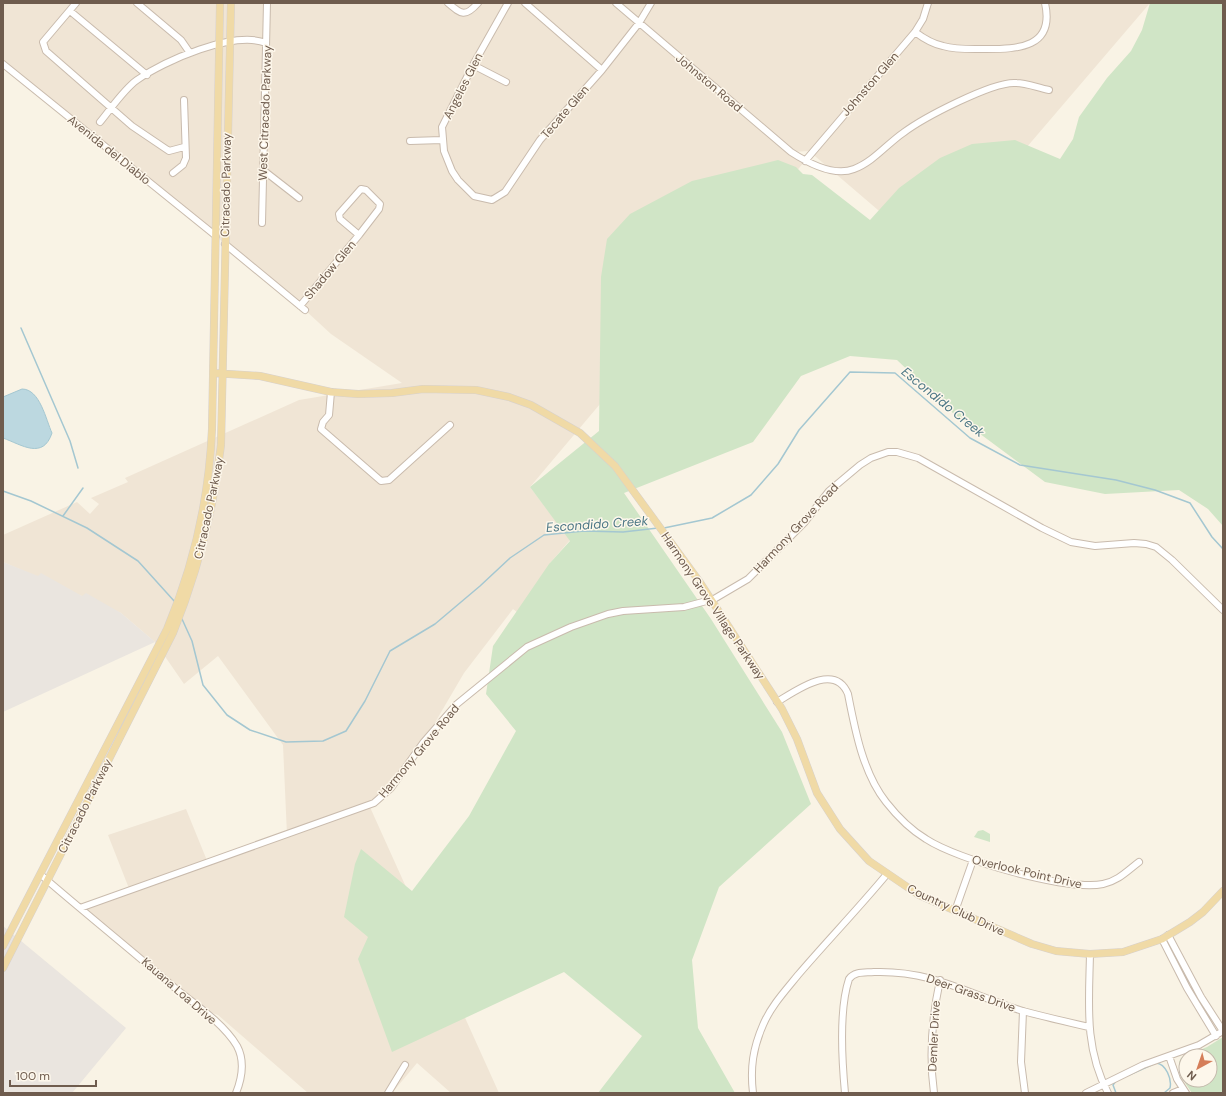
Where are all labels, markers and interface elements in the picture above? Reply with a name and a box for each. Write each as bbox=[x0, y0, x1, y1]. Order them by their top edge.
street label: West Citracado Parkway bbox=[255, 45, 275, 181]
street label: Johnston Glen bbox=[838, 49, 902, 119]
street label: Angeles Glen bbox=[439, 50, 487, 122]
street label: Johnston Road bbox=[672, 50, 746, 116]
street label: Tecate Glen bbox=[537, 82, 593, 142]
street label: Avenida del Diablo bbox=[64, 112, 154, 188]
street label: Citracado Parkway bbox=[217, 133, 235, 237]
street label: Shadow Glen bbox=[301, 237, 360, 303]
water label: Escondido Creek bbox=[898, 363, 988, 441]
street label: Citracado Parkway bbox=[190, 455, 228, 561]
street label: Harmony Grove Road bbox=[750, 480, 842, 576]
water label: Escondido Creek bbox=[545, 512, 649, 536]
street label: Harmony Grove Village Parkway bbox=[658, 529, 769, 683]
street label: Harmony Grove Road bbox=[375, 701, 463, 801]
street label: Citracado Parkway bbox=[54, 756, 116, 856]
street label: Overlook Point Drive bbox=[970, 852, 1084, 892]
street label: Country Club Drive bbox=[905, 880, 1007, 940]
street label: Kauana Loa Drive bbox=[138, 954, 220, 1028]
street label: Deer Grass Drive bbox=[924, 970, 1018, 1016]
street label: Demler Drive bbox=[924, 1000, 944, 1072]
north arrow bbox=[1178, 1048, 1218, 1088]
scale bar bbox=[10, 1062, 96, 1088]
text: 100 m bbox=[16, 1068, 50, 1084]
text: N bbox=[1184, 1068, 1199, 1084]

